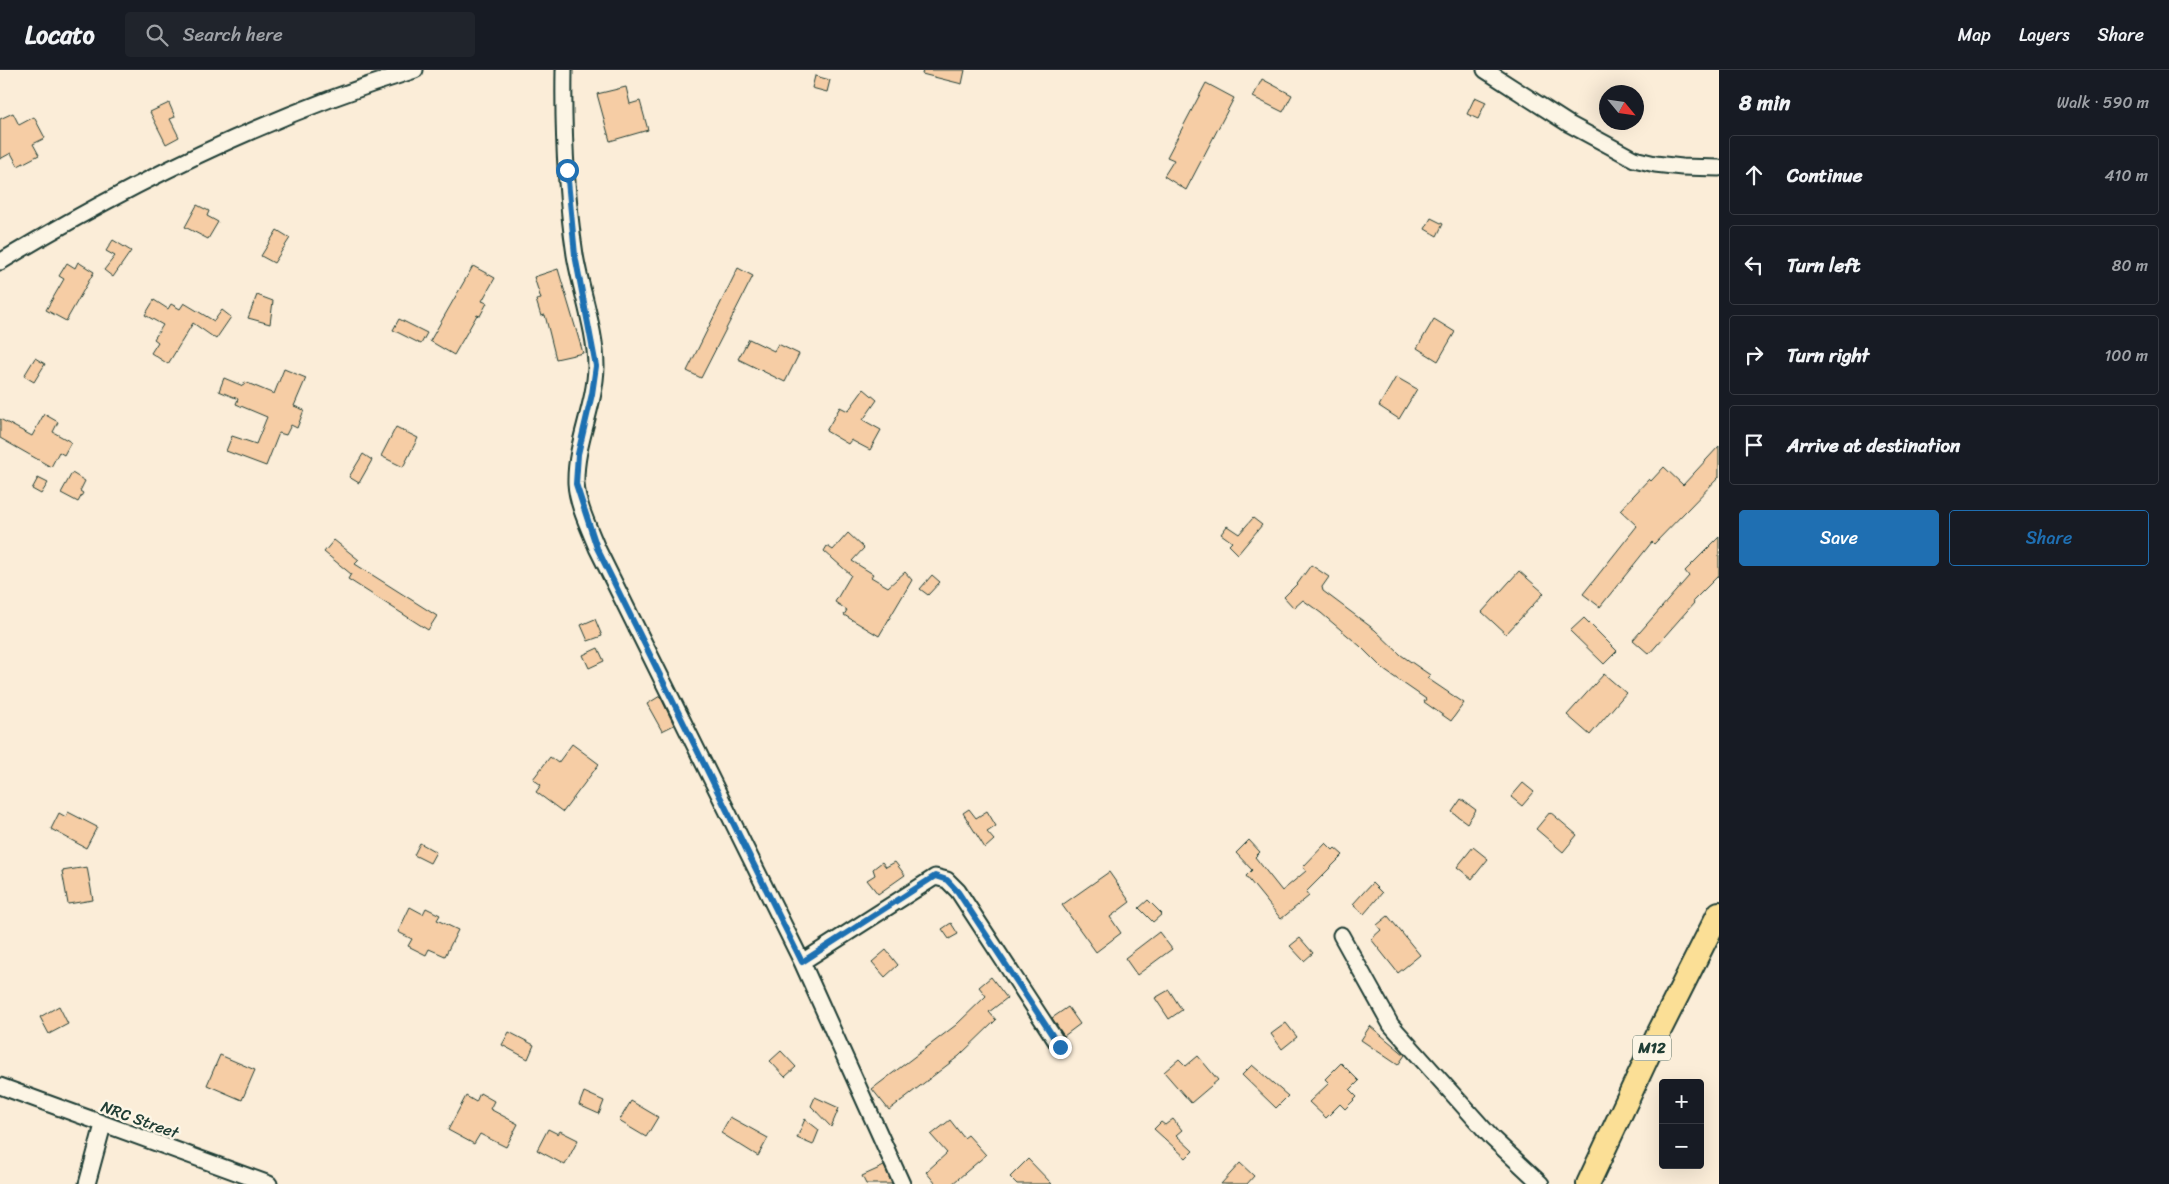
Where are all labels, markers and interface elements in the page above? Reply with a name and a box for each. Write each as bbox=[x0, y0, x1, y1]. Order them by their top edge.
search box bbox=[125, 12, 475, 57]
text: Locato bbox=[25, 14, 95, 56]
text: Search here bbox=[183, 18, 283, 51]
text: Map bbox=[1958, 19, 1991, 51]
text: Layers bbox=[2019, 19, 2070, 51]
text: Share bbox=[2098, 19, 2144, 51]
icon: search bbox=[143, 21, 171, 49]
text: 8 min bbox=[1739, 84, 1790, 122]
north arrow bbox=[1599, 85, 1644, 130]
text: Walk · 590 m bbox=[2057, 88, 2149, 117]
route start bbox=[556, 159, 579, 182]
text: Continue bbox=[1787, 159, 1863, 192]
icon: ahead bbox=[1740, 161, 1768, 189]
text: 410 m bbox=[2105, 161, 2148, 190]
text: Turn left bbox=[1787, 249, 1860, 282]
icon: left bbox=[1740, 251, 1768, 279]
text: 80 m bbox=[2112, 251, 2148, 280]
text: Turn right bbox=[1787, 339, 1869, 372]
icon: right bbox=[1740, 341, 1768, 369]
text: 100 m bbox=[2104, 341, 2148, 370]
text: Arrive at destination bbox=[1787, 429, 1960, 462]
icon: arrive bbox=[1740, 431, 1768, 459]
button: Save bbox=[1739, 510, 1939, 566]
button: Share bbox=[1949, 510, 2149, 566]
route end bbox=[1049, 1036, 1072, 1059]
road number: M12 bbox=[1633, 1036, 1671, 1060]
map controls bbox=[1659, 1079, 1704, 1169]
button: + bbox=[1659, 1079, 1704, 1124]
street label: NRC Street bbox=[97, 1092, 183, 1147]
button: − bbox=[1659, 1124, 1704, 1169]

